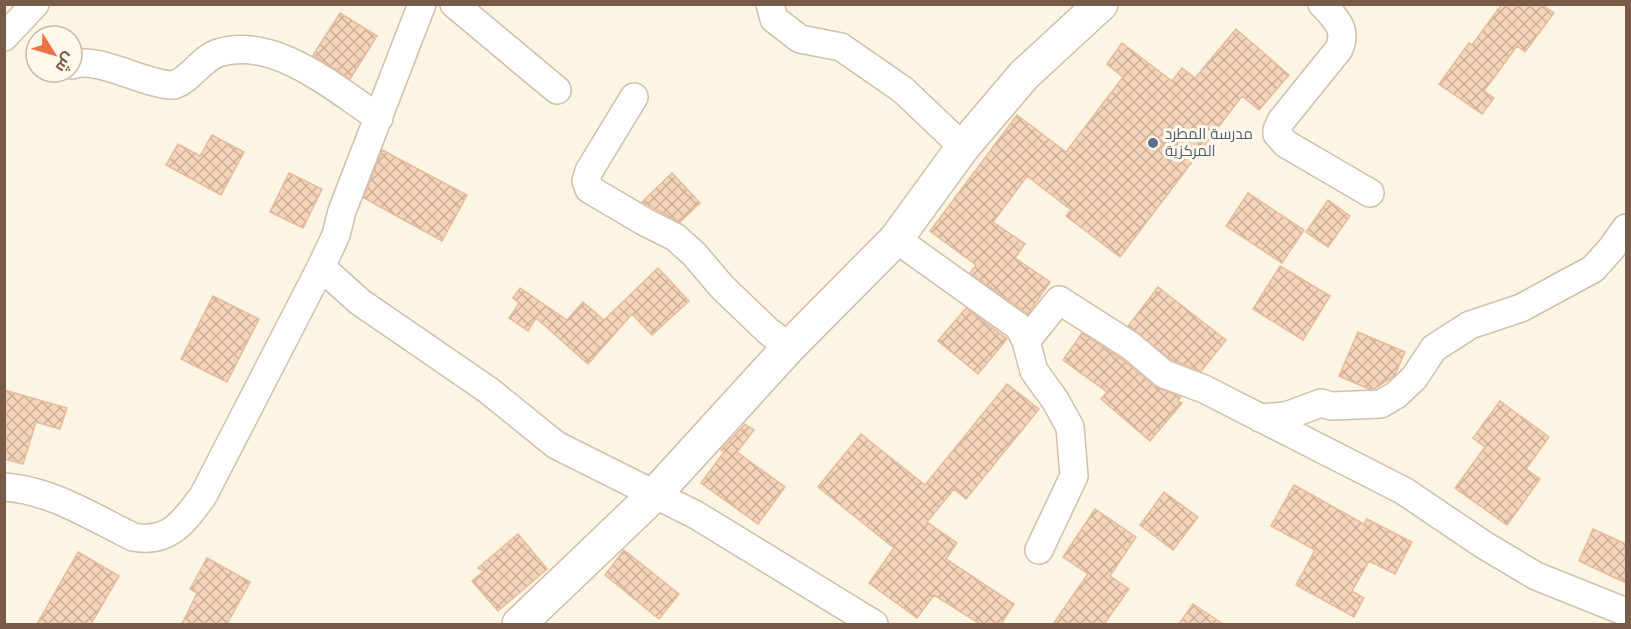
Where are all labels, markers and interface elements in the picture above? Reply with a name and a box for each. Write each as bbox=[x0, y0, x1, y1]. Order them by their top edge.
north arrow bbox=[24, 24, 84, 84]
text: ش bbox=[50, 48, 81, 78]
place label: مدرسة المطرد المركزية bbox=[1165, 123, 1253, 161]
marker: مدرسة المطرد المركزية bbox=[1146, 136, 1160, 150]

